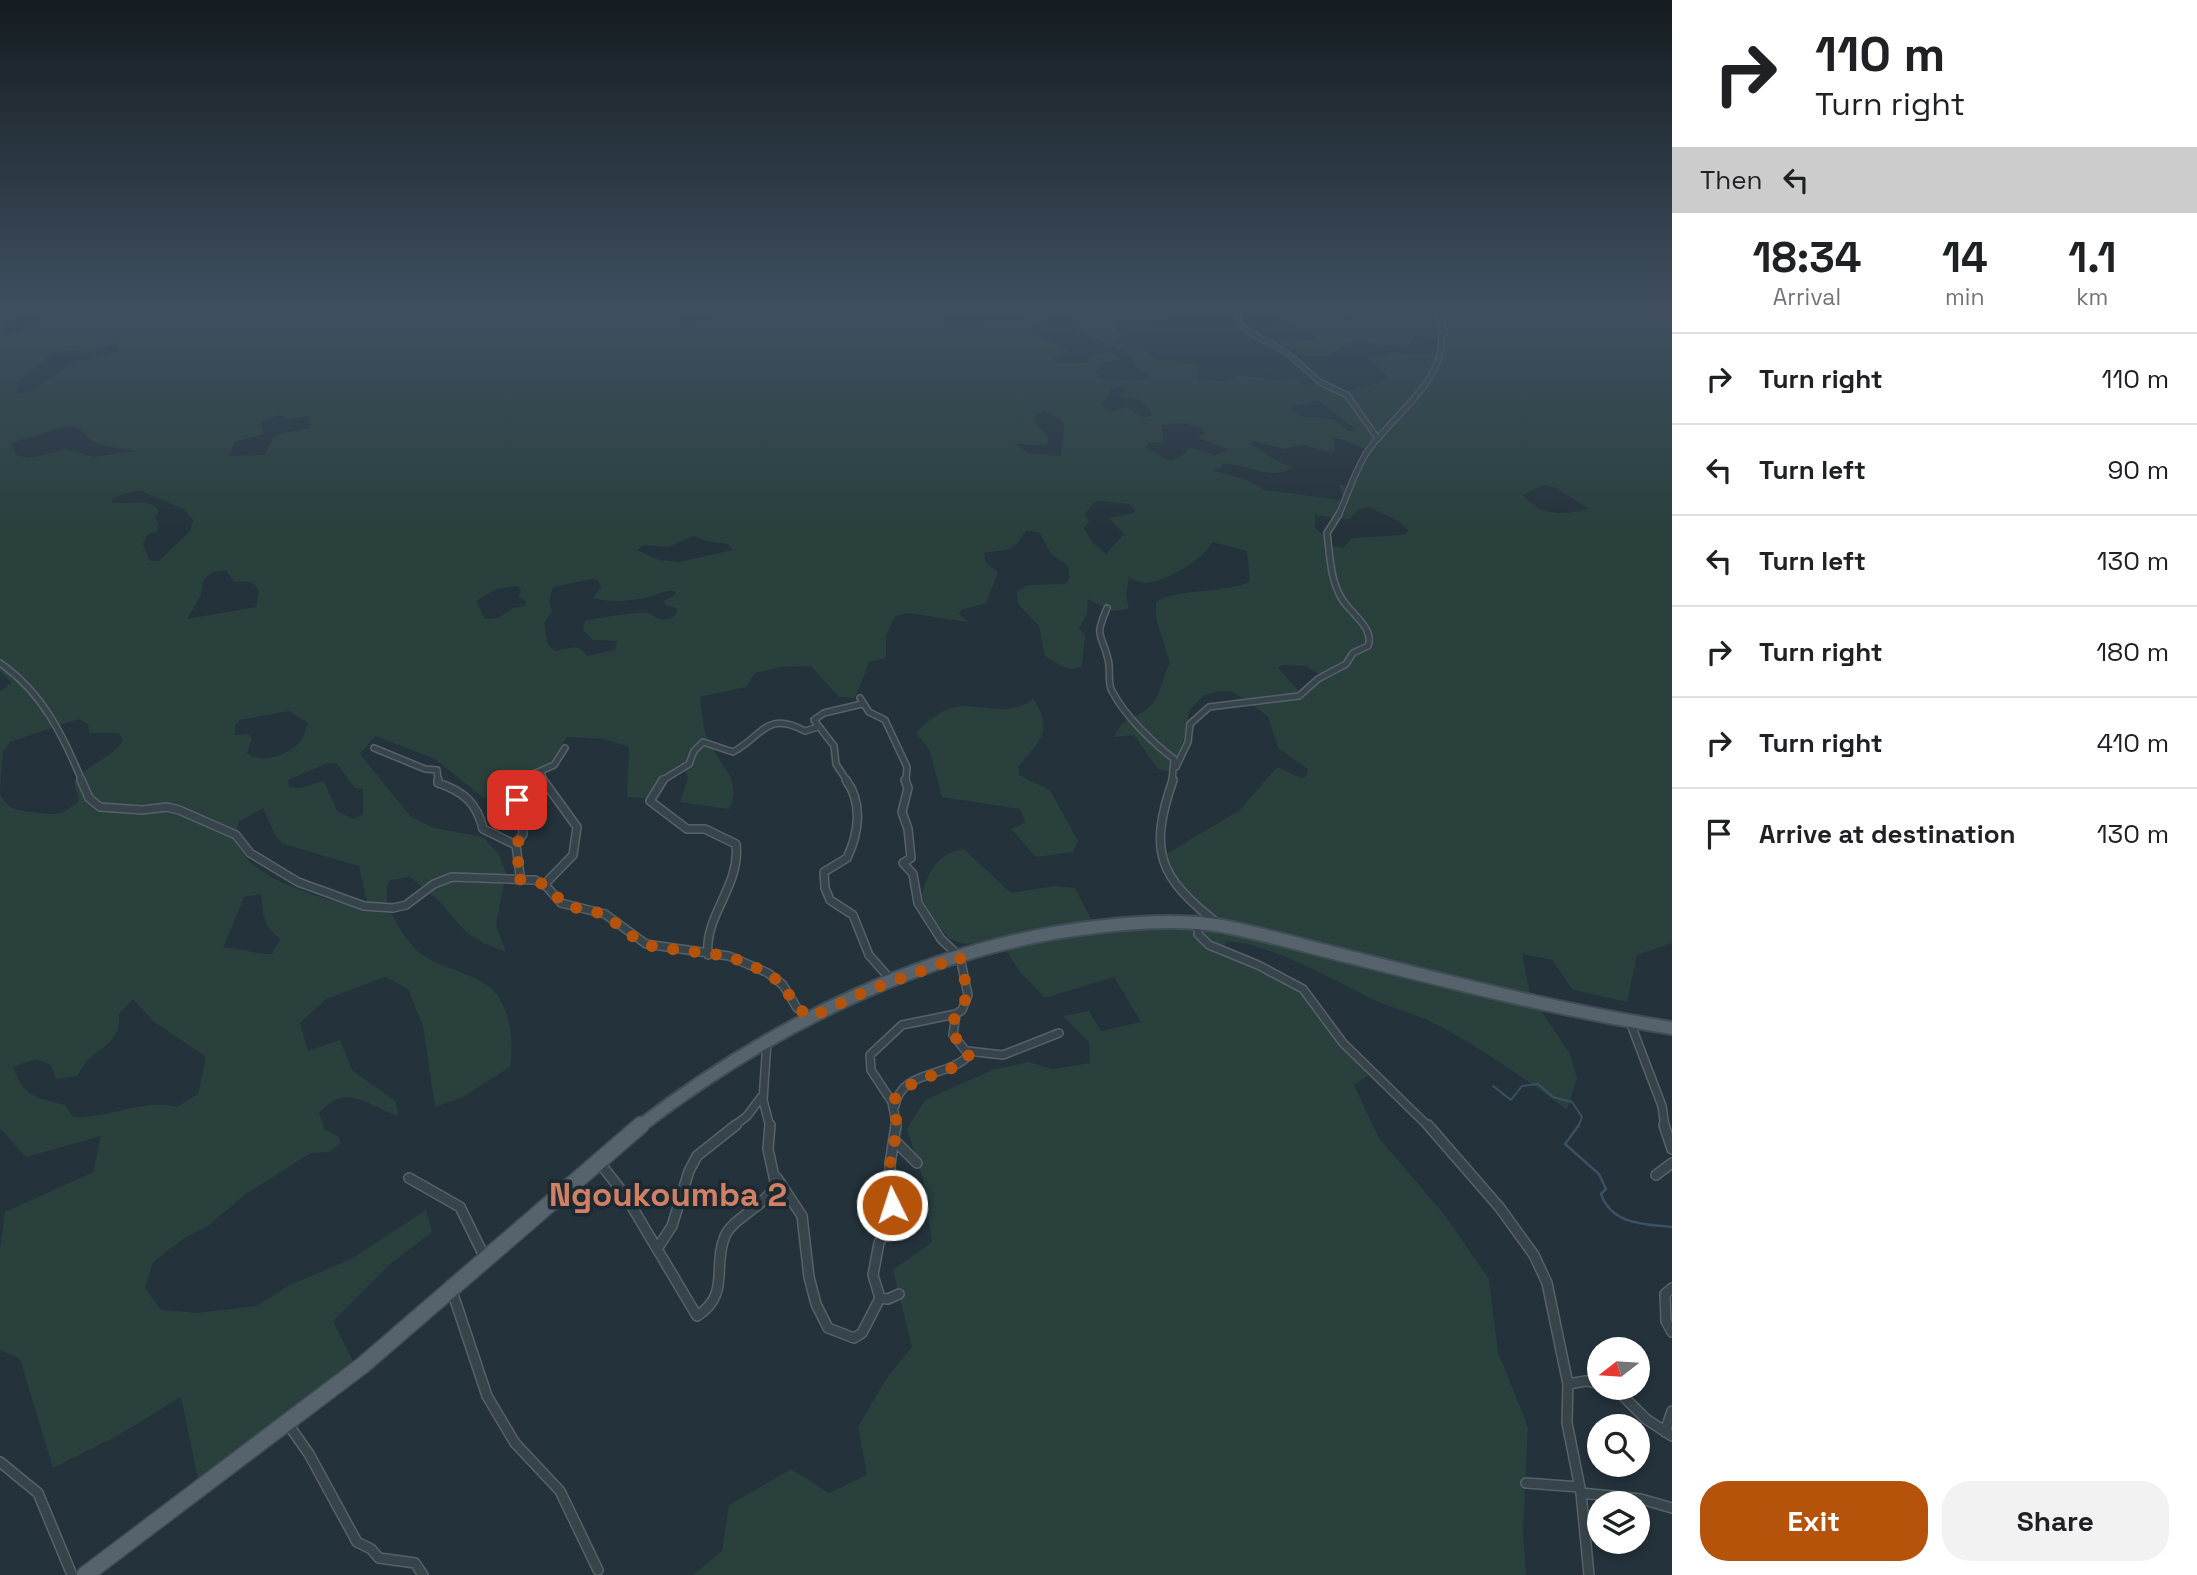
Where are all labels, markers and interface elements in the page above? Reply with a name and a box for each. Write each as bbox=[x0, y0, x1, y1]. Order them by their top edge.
text: 110 m bbox=[1815, 23, 1945, 85]
icon: right bbox=[1700, 28, 1791, 119]
text: Turn right bbox=[1815, 84, 1965, 124]
icon: left bbox=[1777, 161, 1815, 199]
text: Then bbox=[1700, 163, 1763, 197]
text: 18:34 bbox=[1753, 231, 1861, 284]
text: 14 bbox=[1942, 231, 1988, 284]
text: 1.1 bbox=[2068, 231, 2116, 284]
text: Arrival bbox=[1773, 282, 1841, 312]
text: min bbox=[1945, 282, 1985, 312]
text: km bbox=[2076, 282, 2108, 312]
icon: right bbox=[1700, 360, 1738, 398]
text: Turn right bbox=[1759, 362, 1883, 396]
text: 110 m bbox=[2102, 362, 2169, 396]
icon: left bbox=[1700, 451, 1738, 489]
text: Turn left bbox=[1759, 453, 1866, 487]
text: 90 m bbox=[2107, 453, 2169, 487]
icon: left bbox=[1700, 542, 1738, 580]
text: Turn left bbox=[1759, 544, 1866, 578]
text: 130 m bbox=[2097, 544, 2169, 578]
icon: right bbox=[1700, 633, 1738, 671]
text: Turn right bbox=[1759, 635, 1883, 669]
text: 180 m bbox=[2096, 635, 2169, 669]
icon: right bbox=[1700, 724, 1738, 762]
text: Turn right bbox=[1759, 726, 1883, 760]
text: 410 m bbox=[2097, 726, 2169, 760]
pin bbox=[487, 770, 547, 830]
icon: arrive bbox=[498, 781, 536, 819]
icon: arrive bbox=[1700, 815, 1738, 853]
text: Arrive at destination bbox=[1759, 817, 2016, 851]
text: 130 m bbox=[2097, 817, 2169, 851]
position arrow bbox=[855, 1168, 929, 1242]
district label: Ngoukoumba 2 bbox=[549, 1174, 787, 1216]
north arrow bbox=[1587, 1337, 1650, 1400]
map controls bbox=[1587, 1337, 1650, 1554]
button: search bbox=[1587, 1414, 1650, 1477]
button: Exit bbox=[1700, 1481, 1928, 1561]
button: Share bbox=[1942, 1481, 2169, 1561]
button: layers bbox=[1587, 1491, 1650, 1554]

